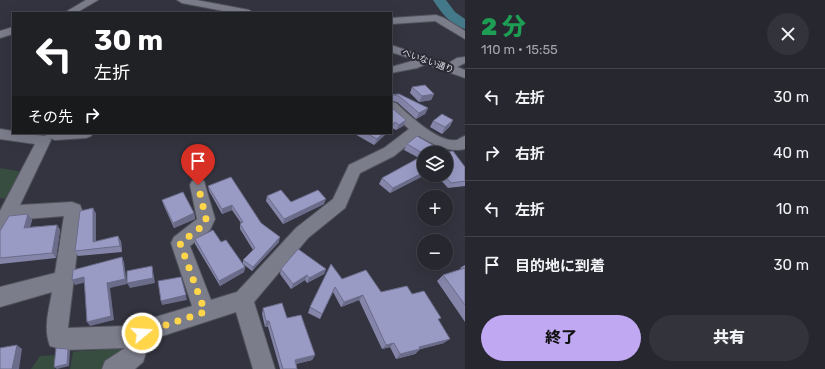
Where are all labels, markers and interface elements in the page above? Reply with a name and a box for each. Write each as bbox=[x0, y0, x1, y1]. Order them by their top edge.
text: 2 分 bbox=[481, 13, 526, 41]
button: close bbox=[767, 13, 809, 55]
text: 30 m bbox=[94, 24, 163, 57]
icon: left bbox=[28, 28, 80, 80]
text: 110 m · 15:55 bbox=[481, 42, 558, 57]
street label: へいない通り bbox=[401, 47, 455, 75]
text: 左折 bbox=[94, 62, 130, 84]
icon: left bbox=[481, 86, 503, 108]
text: 30 m bbox=[773, 88, 809, 106]
text: 左折 bbox=[515, 89, 545, 107]
icon: right bbox=[81, 104, 103, 126]
text: その先 bbox=[28, 108, 73, 126]
icon: right bbox=[481, 142, 503, 164]
pin bbox=[181, 144, 215, 185]
text: 40 m bbox=[773, 144, 809, 162]
text: 右折 bbox=[515, 145, 545, 163]
map controls bbox=[417, 146, 453, 270]
button: layers bbox=[417, 146, 453, 182]
icon: arrive bbox=[187, 150, 209, 172]
button: + bbox=[417, 190, 453, 226]
icon: left bbox=[481, 198, 503, 220]
text: 10 m bbox=[776, 200, 809, 218]
text: 左折 bbox=[515, 201, 545, 219]
button: − bbox=[417, 234, 453, 270]
icon: arrive bbox=[481, 254, 503, 276]
text: 30 m bbox=[773, 256, 809, 274]
text: 目的地に到着 bbox=[515, 257, 605, 275]
position arrow bbox=[121, 312, 163, 354]
button: 終了 bbox=[481, 315, 641, 361]
button: 共有 bbox=[649, 315, 809, 361]

